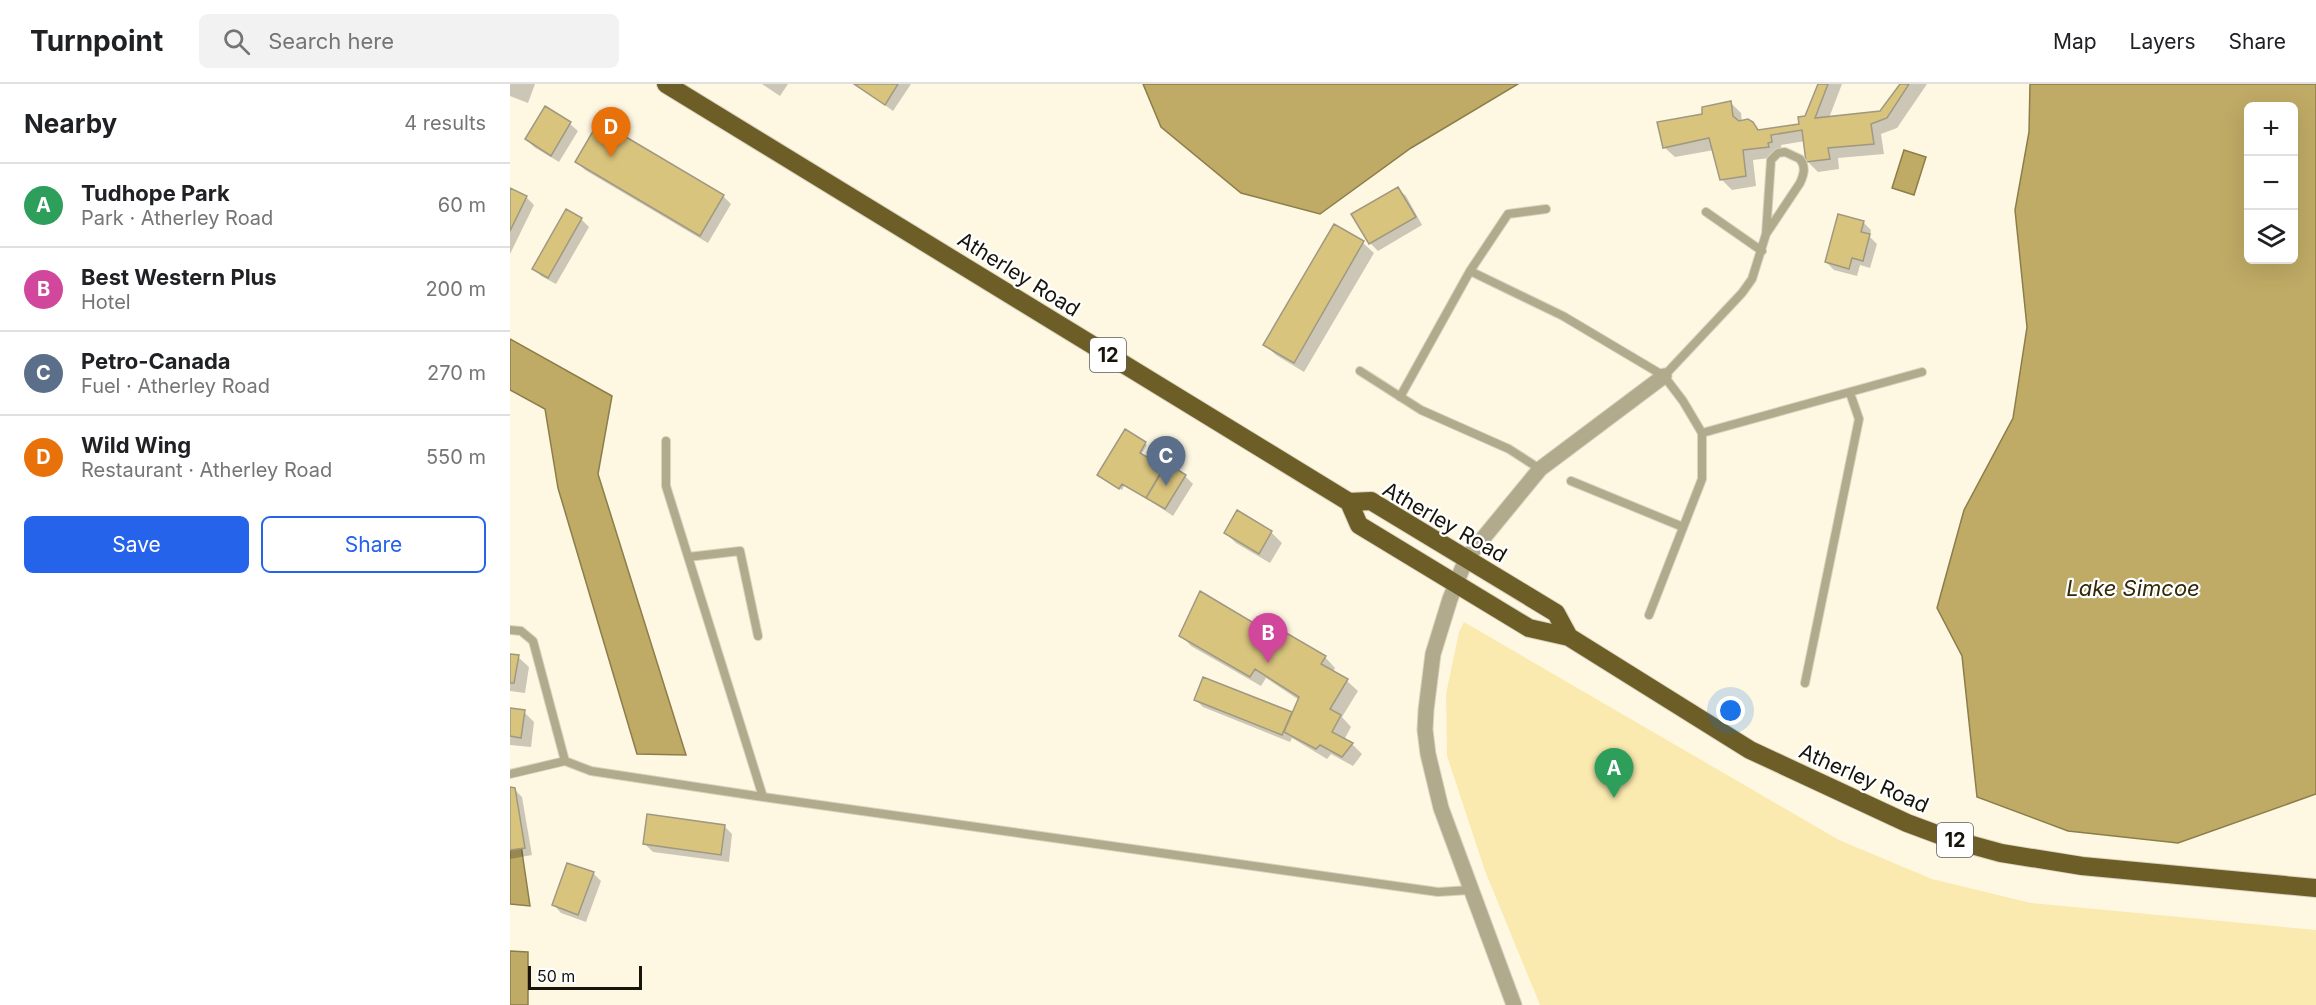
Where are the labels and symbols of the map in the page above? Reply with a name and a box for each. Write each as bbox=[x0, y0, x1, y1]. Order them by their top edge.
pin: D bbox=[592, 107, 630, 157]
street label: Atherley Road bbox=[953, 227, 1085, 321]
road number: 12 bbox=[1090, 338, 1126, 372]
pin: C bbox=[1146, 436, 1186, 486]
street label: Atherley Road bbox=[1379, 476, 1511, 568]
water label: Lake Simcoe bbox=[2066, 575, 2200, 601]
pin: B bbox=[1248, 614, 1287, 663]
your location bbox=[1716, 696, 1745, 725]
street label: Atherley Road bbox=[1795, 738, 1933, 818]
pin: A bbox=[1594, 748, 1634, 798]
road number: 12 bbox=[1937, 823, 1973, 857]
scale bar bbox=[528, 963, 642, 990]

